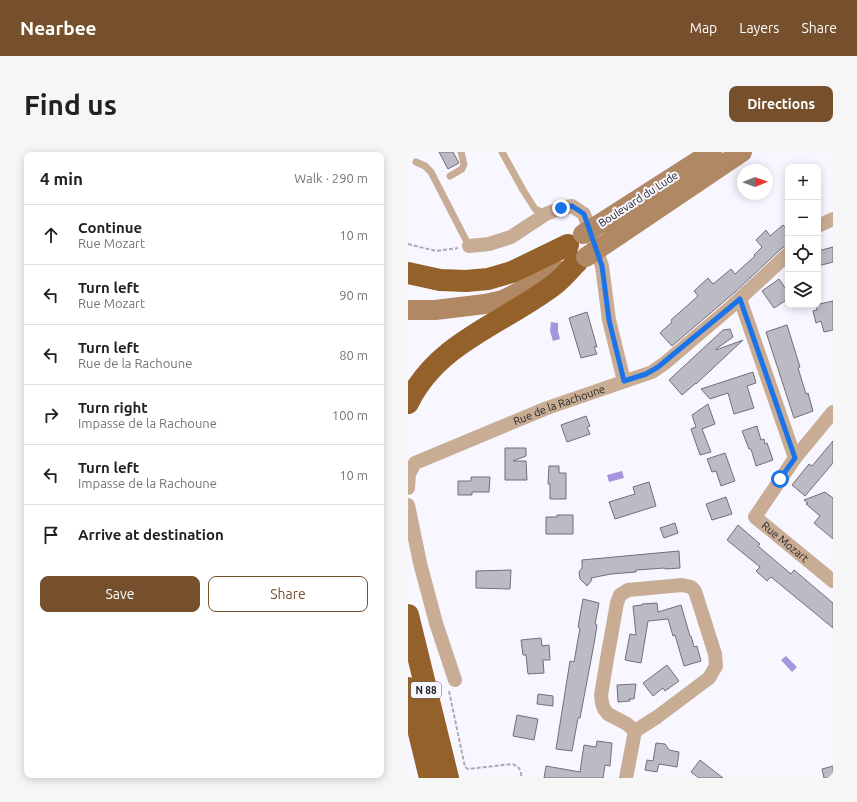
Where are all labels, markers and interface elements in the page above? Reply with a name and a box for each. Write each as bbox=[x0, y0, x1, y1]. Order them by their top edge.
text: Nearbee bbox=[20, 17, 97, 39]
text: Map bbox=[690, 20, 717, 36]
text: Layers bbox=[739, 20, 779, 36]
text: Share bbox=[801, 20, 837, 36]
button: Directions bbox=[729, 86, 833, 122]
text: Find us bbox=[24, 89, 117, 120]
north arrow bbox=[737, 164, 773, 200]
map controls bbox=[785, 164, 821, 308]
button: + bbox=[785, 164, 821, 200]
text: 4 min bbox=[40, 169, 83, 188]
street label: Boulevard du Lude bbox=[596, 169, 680, 229]
text: Walk · 290 m bbox=[294, 171, 368, 185]
route end bbox=[552, 199, 570, 217]
button: − bbox=[785, 200, 821, 236]
text: Continue bbox=[78, 219, 142, 236]
icon: ahead bbox=[40, 224, 62, 246]
text: 10 m bbox=[339, 228, 368, 242]
text: Rue Mozart bbox=[78, 236, 145, 250]
button: locate bbox=[785, 236, 821, 272]
button: layers bbox=[785, 272, 821, 308]
text: Turn left bbox=[78, 279, 139, 296]
icon: left bbox=[40, 284, 62, 306]
text: 90 m bbox=[339, 288, 368, 302]
text: Rue Mozart bbox=[78, 296, 145, 310]
text: Turn left bbox=[78, 339, 139, 356]
icon: left bbox=[40, 344, 62, 366]
text: 80 m bbox=[339, 348, 368, 362]
text: Rue de la Rachoune bbox=[78, 356, 192, 370]
street label: Rue de la Rachoune bbox=[511, 383, 607, 427]
text: Turn right bbox=[78, 399, 148, 416]
icon: right bbox=[40, 404, 62, 426]
text: 100 m bbox=[332, 408, 368, 422]
text: Impasse de la Rachoune bbox=[78, 416, 217, 430]
text: Turn left bbox=[78, 459, 139, 476]
icon: left bbox=[40, 464, 62, 486]
text: 10 m bbox=[339, 468, 368, 482]
route start bbox=[771, 470, 789, 488]
text: Impasse de la Rachoune bbox=[78, 476, 217, 490]
street label: Rue Mozart bbox=[759, 519, 811, 565]
icon: arrive bbox=[40, 524, 62, 546]
text: Arrive at destination bbox=[78, 526, 224, 543]
button: Save bbox=[40, 576, 200, 612]
button: Share bbox=[208, 576, 368, 612]
road number: N 88 bbox=[411, 682, 441, 698]

